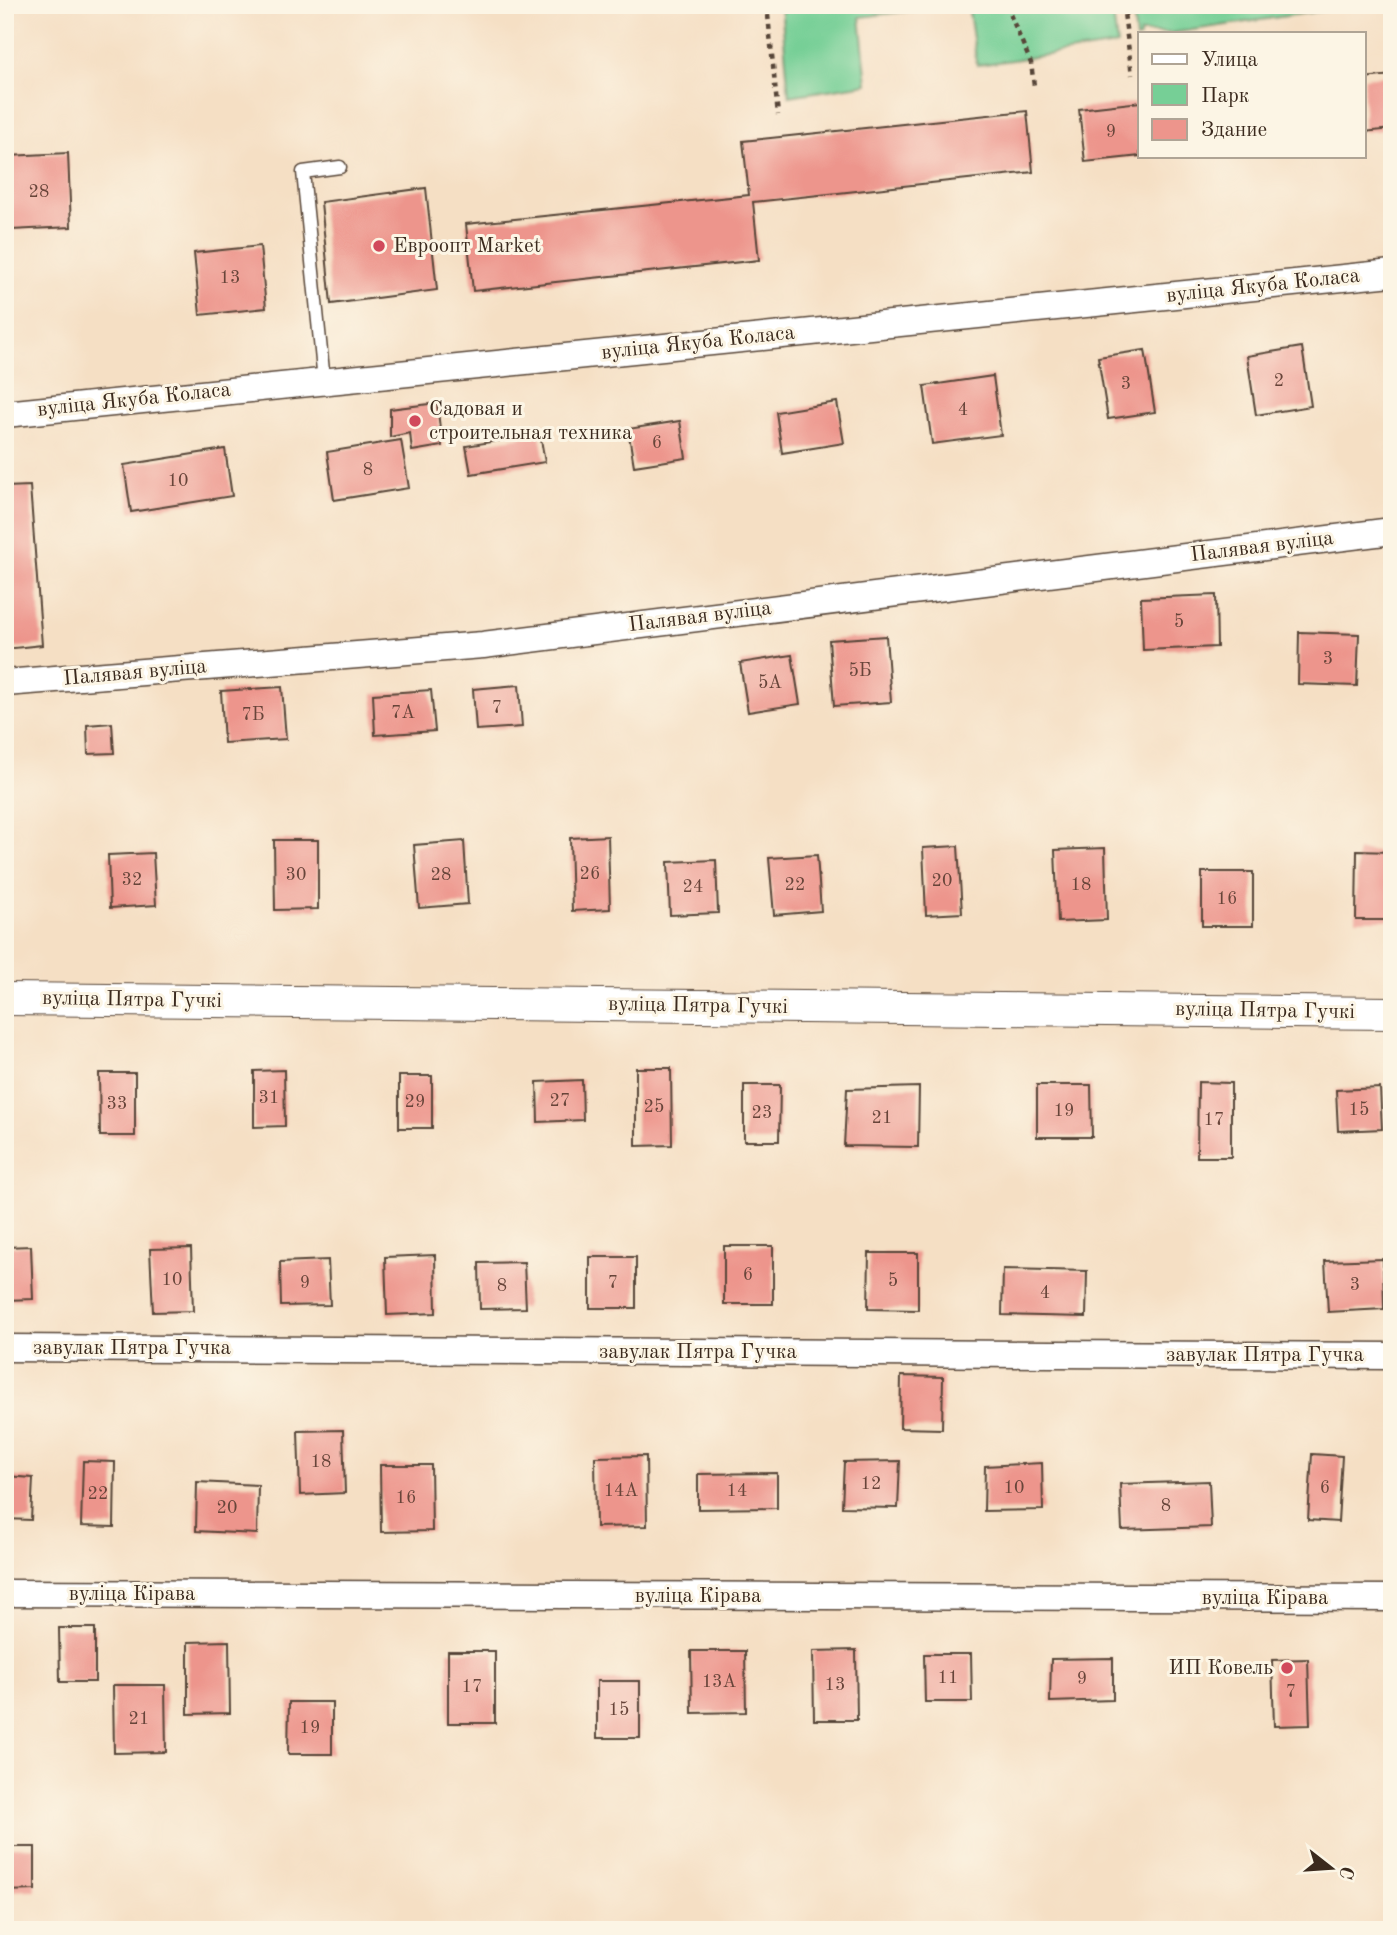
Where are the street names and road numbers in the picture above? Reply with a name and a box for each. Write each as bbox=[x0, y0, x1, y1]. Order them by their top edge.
street label: вуліца Якуба Коласа bbox=[1165, 265, 1361, 307]
street label: вуліца Якуба Коласа bbox=[600, 322, 796, 364]
street label: вуліца Якуба Коласа bbox=[36, 379, 232, 421]
street label: Палявая вуліца bbox=[1189, 528, 1335, 566]
street label: Палявая вуліца bbox=[627, 598, 773, 636]
street label: Палявая вуліца bbox=[62, 656, 208, 690]
street label: вуліца Пятра Гучкі bbox=[42, 988, 222, 1012]
street label: вуліца Пятра Гучкі bbox=[608, 994, 788, 1018]
street label: вуліца Пятра Гучкі bbox=[1175, 999, 1355, 1023]
street label: завулак Пятра Гучка bbox=[33, 1338, 231, 1359]
street label: завулак Пятра Гучка bbox=[599, 1342, 797, 1363]
street label: завулак Пятра Гучка bbox=[1166, 1345, 1364, 1366]
street label: вуліца Кірава bbox=[69, 1584, 195, 1605]
street label: вуліца Кірава bbox=[635, 1586, 761, 1607]
street label: вуліца Кірава bbox=[1202, 1588, 1328, 1609]

